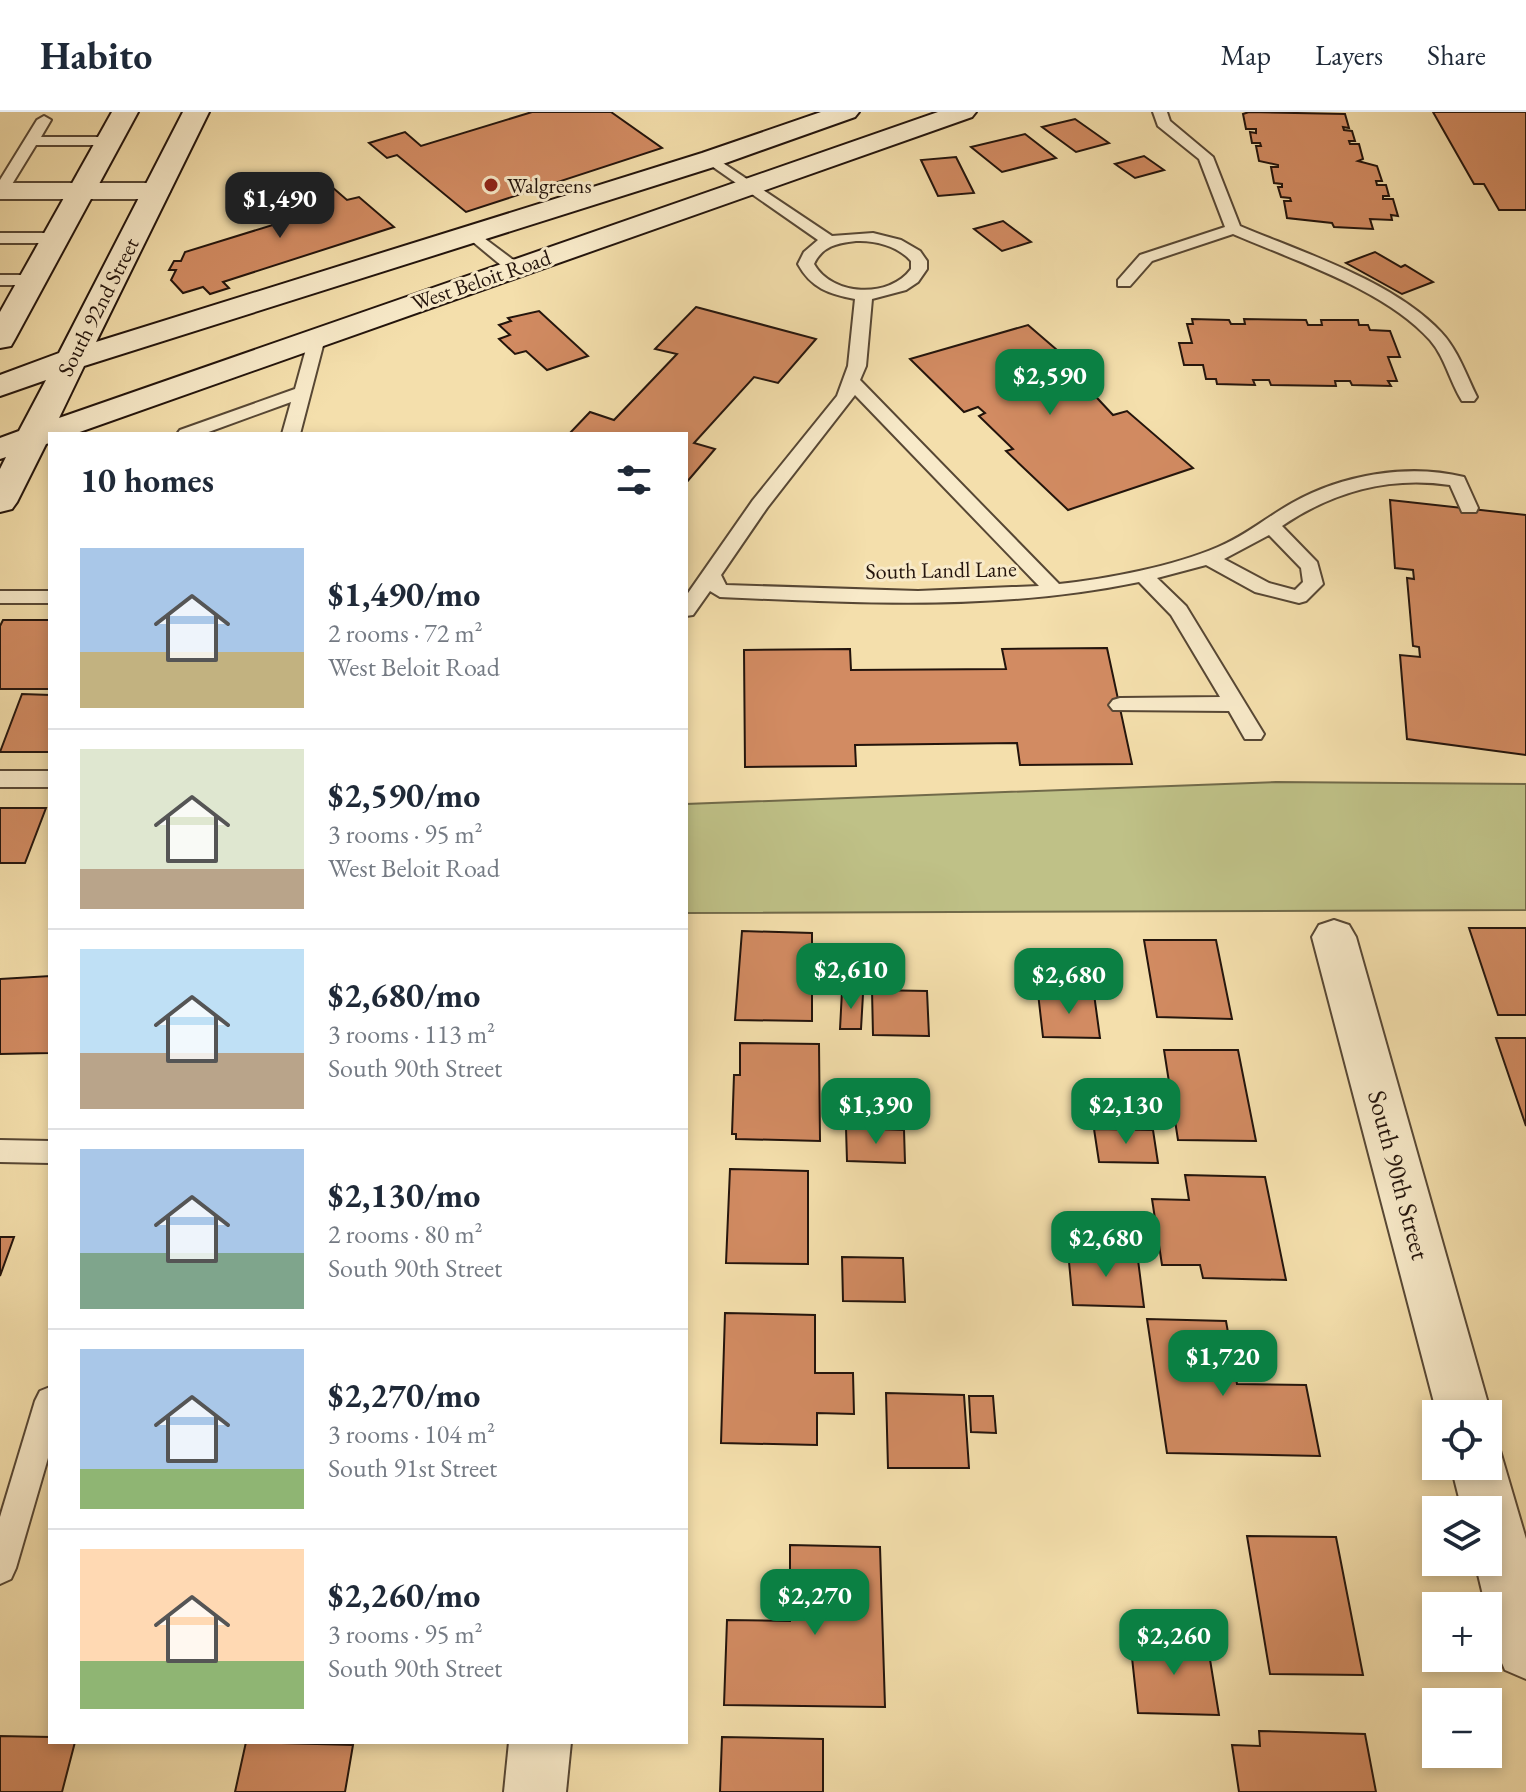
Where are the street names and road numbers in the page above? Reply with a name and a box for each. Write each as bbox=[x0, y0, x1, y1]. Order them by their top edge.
street label: South 92nd Street bbox=[51, 233, 145, 381]
street label: West Beloit Road bbox=[408, 242, 555, 317]
street label: South Landl Lane bbox=[865, 554, 1017, 586]
street label: South 90th Street bbox=[1360, 1086, 1438, 1264]

